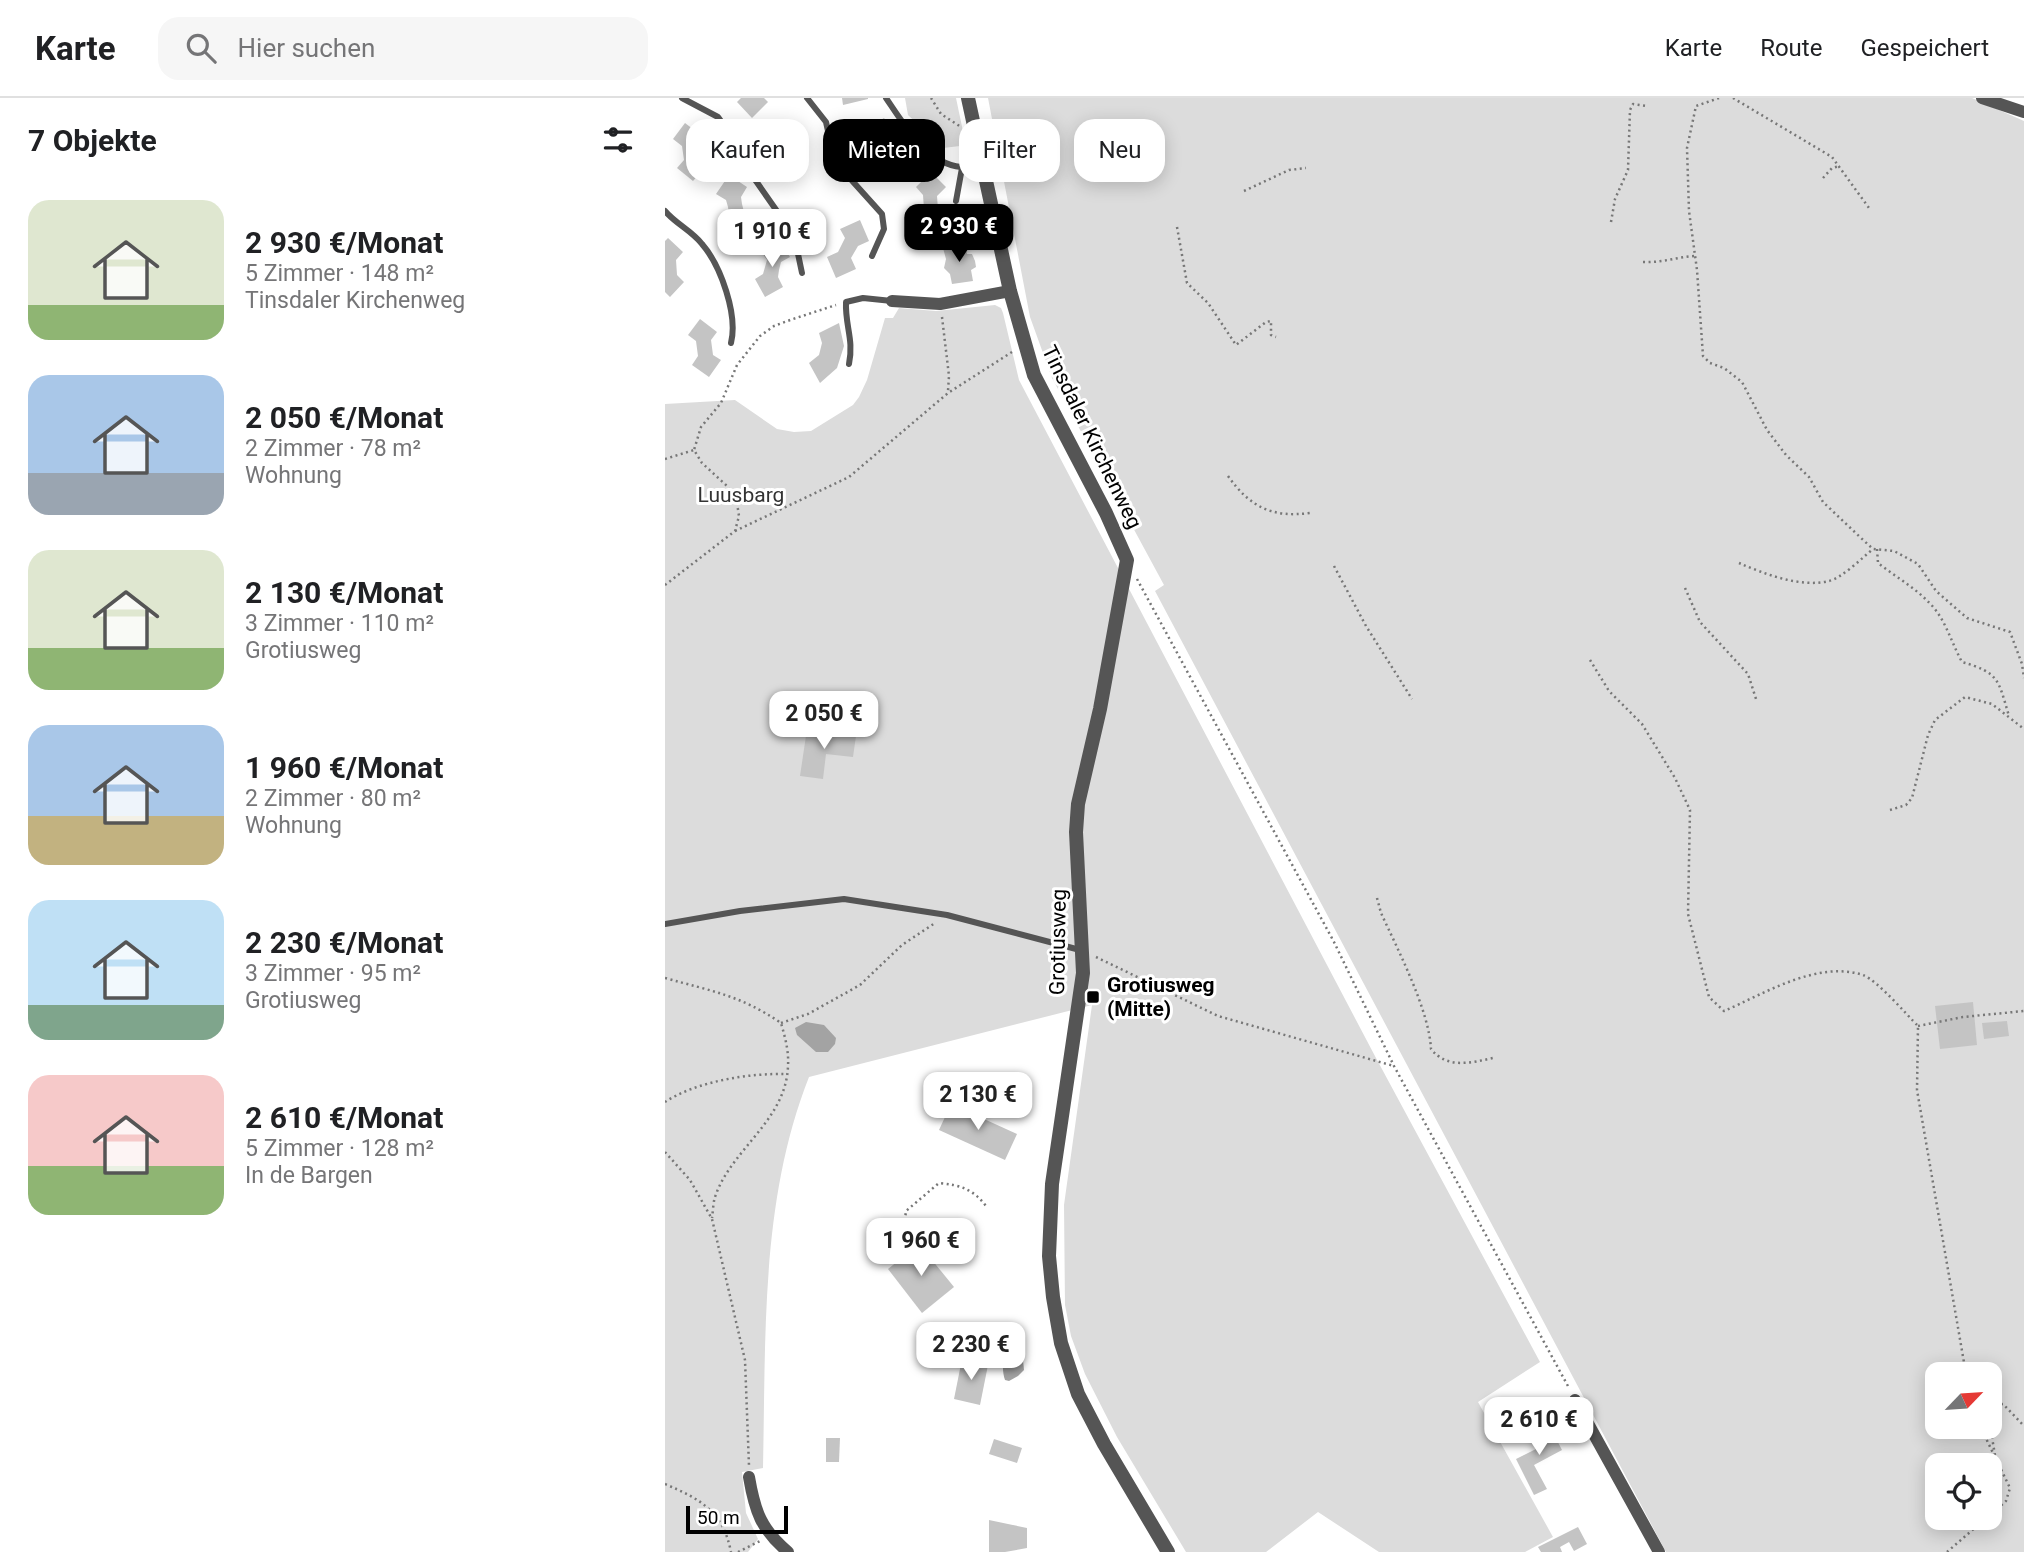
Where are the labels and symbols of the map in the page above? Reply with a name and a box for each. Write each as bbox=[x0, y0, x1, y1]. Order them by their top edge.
pin: 2 930 € bbox=[894, 204, 1024, 264]
pin: 1 910 € bbox=[707, 209, 837, 269]
street label: Tinsdaler Kirchenweg bbox=[1037, 341, 1147, 533]
park label: Luusbarg bbox=[698, 483, 784, 507]
pin: 2 050 € bbox=[759, 692, 889, 751]
street label: Grotiusweg bbox=[1045, 889, 1071, 995]
place label: Grotiusweg (Mitte) bbox=[1107, 973, 1215, 1021]
marker: Grotiusweg (Mitte) bbox=[1085, 989, 1101, 1005]
pin: 2 130 € bbox=[913, 1072, 1043, 1132]
pin: 1 960 € bbox=[856, 1218, 986, 1278]
pin: 2 230 € bbox=[906, 1322, 1036, 1382]
north arrow bbox=[1925, 1362, 2002, 1438]
pin: 2 610 € bbox=[1474, 1398, 1604, 1457]
scale bar bbox=[686, 1503, 787, 1535]

